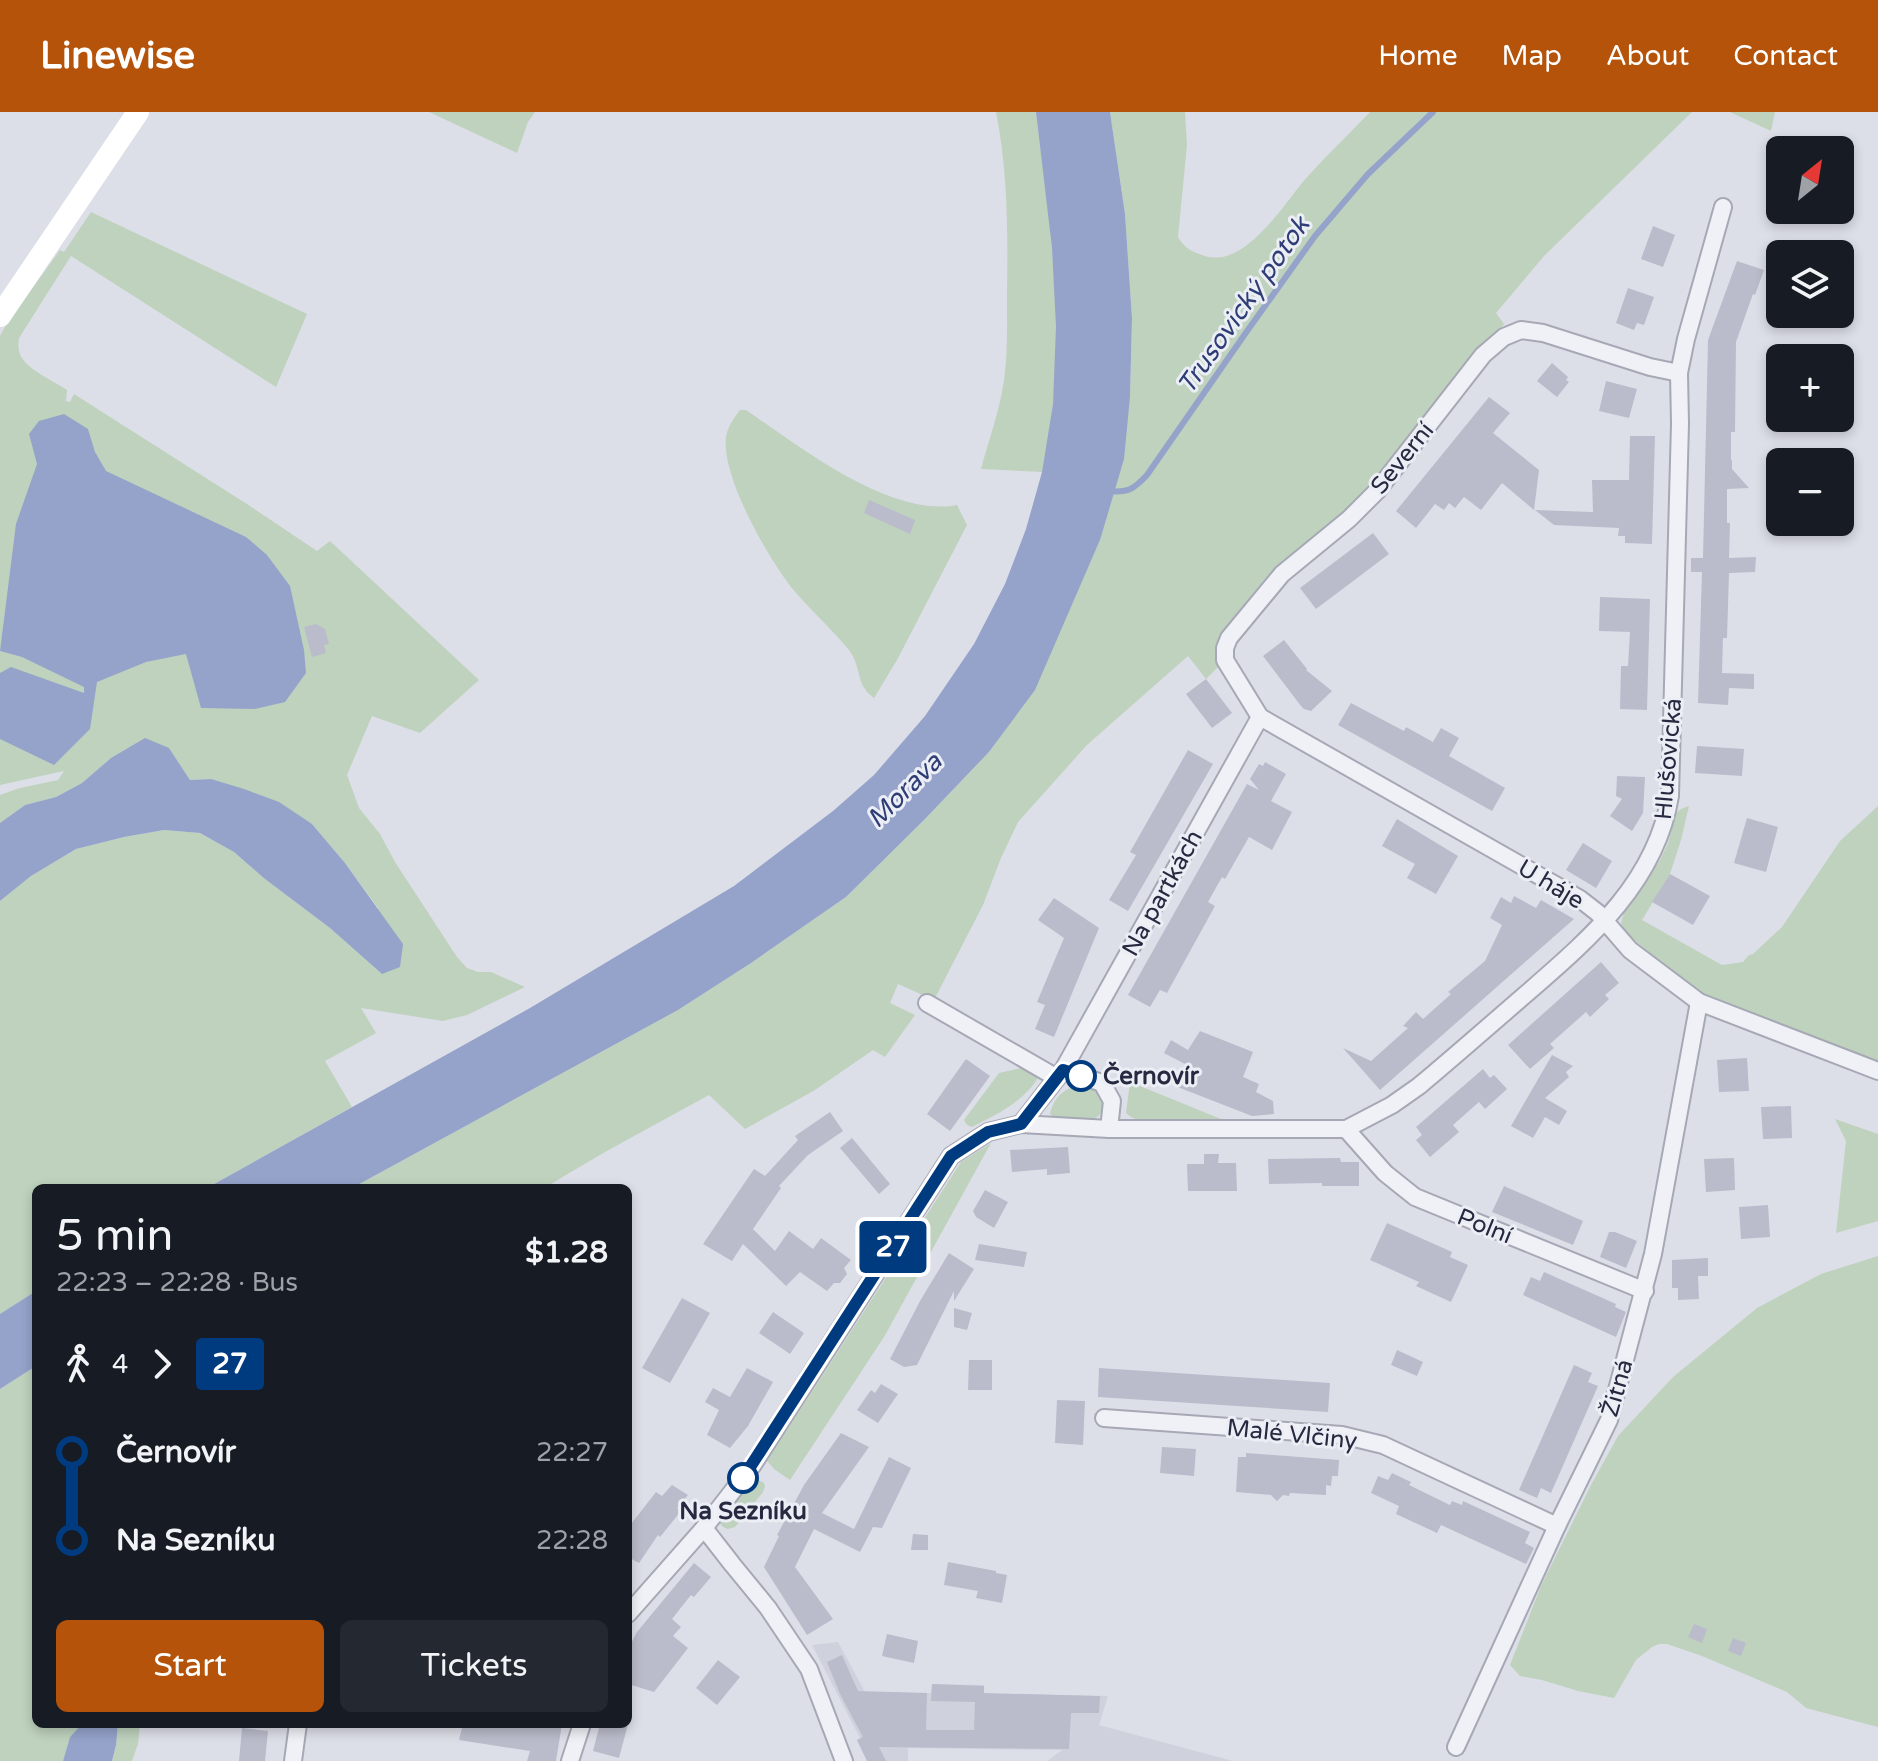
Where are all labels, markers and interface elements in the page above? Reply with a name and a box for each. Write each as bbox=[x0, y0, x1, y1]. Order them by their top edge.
text: Linewise bbox=[40, 33, 195, 79]
text: Home bbox=[1378, 39, 1458, 73]
text: Map bbox=[1502, 39, 1562, 73]
text: About bbox=[1606, 39, 1689, 73]
text: Contact bbox=[1733, 39, 1838, 73]
north arrow bbox=[1766, 136, 1854, 224]
map controls bbox=[1766, 136, 1854, 536]
water label: Trusovický potok bbox=[1171, 209, 1317, 400]
button: layers bbox=[1766, 240, 1854, 328]
button: + bbox=[1766, 344, 1854, 432]
street label: Severní bbox=[1365, 416, 1440, 500]
button: − bbox=[1766, 448, 1854, 536]
street label: Hlušovická bbox=[1649, 697, 1688, 821]
water label: Morava bbox=[860, 745, 949, 834]
street label: Na partkách bbox=[1116, 825, 1209, 961]
street label: U háje bbox=[1512, 853, 1589, 915]
marker: Černovír bbox=[1066, 1061, 1096, 1091]
place label: Černovír bbox=[1103, 1061, 1200, 1091]
street label: Polní bbox=[1453, 1202, 1517, 1251]
text: 5 min bbox=[56, 1210, 173, 1263]
line badge: 27 bbox=[857, 1221, 929, 1273]
text: 27 bbox=[875, 1230, 911, 1264]
text: $1.28 bbox=[525, 1234, 608, 1271]
text: 22:23 – 22:28 · Bus bbox=[56, 1267, 298, 1298]
icon: walk bbox=[56, 1342, 100, 1386]
icon: forward bbox=[140, 1342, 184, 1386]
text: 27 bbox=[212, 1347, 248, 1381]
text: 4 bbox=[112, 1349, 128, 1380]
street label: Žitná bbox=[1595, 1356, 1639, 1420]
street label: Malé Vlčiny bbox=[1225, 1413, 1359, 1456]
text: Černovír bbox=[116, 1434, 236, 1471]
text: 22:27 bbox=[536, 1437, 608, 1468]
marker: Na Sezníku bbox=[728, 1463, 758, 1493]
place label: Na Sezníku bbox=[679, 1497, 807, 1526]
text: Na Sezníku bbox=[116, 1522, 276, 1559]
text: 22:28 bbox=[536, 1525, 608, 1556]
button: Start bbox=[56, 1620, 324, 1712]
button: Tickets bbox=[340, 1620, 608, 1712]

